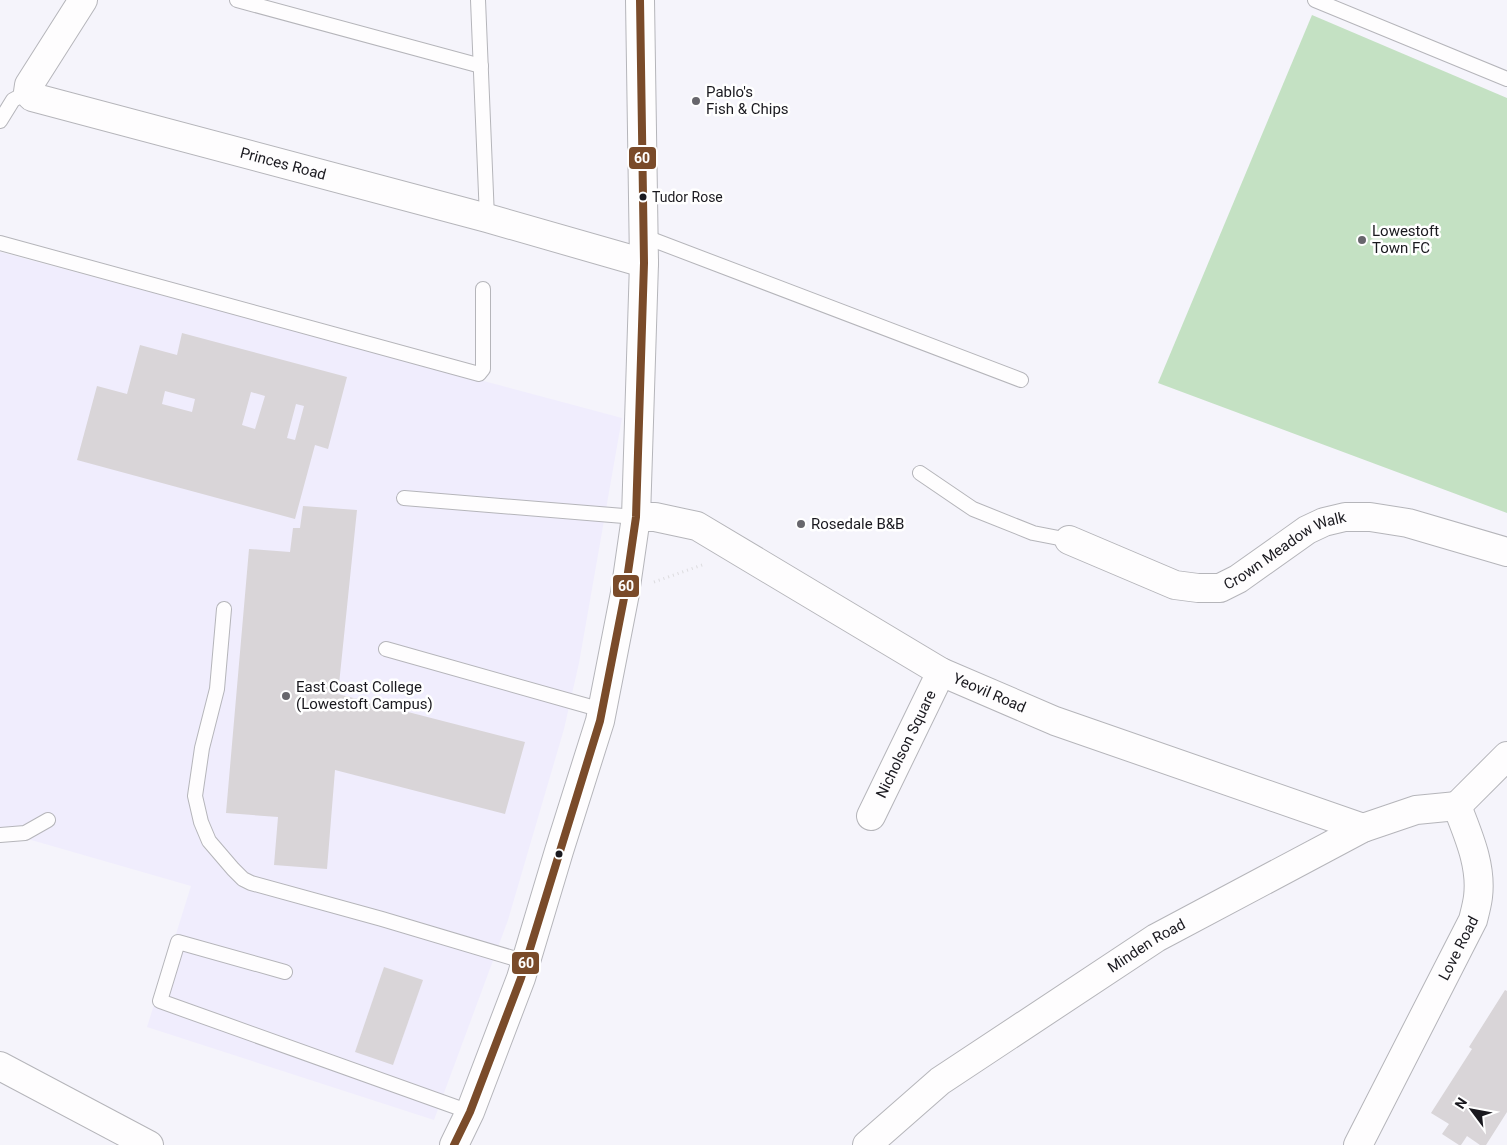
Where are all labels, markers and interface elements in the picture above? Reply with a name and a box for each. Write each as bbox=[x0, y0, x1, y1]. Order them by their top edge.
place label: Pablo's Fish & Chips bbox=[706, 83, 789, 118]
marker: Pablo's Fish & Chips bbox=[690, 95, 702, 107]
street label: Princes Road bbox=[238, 144, 328, 184]
line badge: 60 bbox=[628, 146, 657, 170]
text: 60 bbox=[634, 150, 650, 166]
place label: Tudor Rose bbox=[652, 189, 723, 205]
marker: Tudor Rose bbox=[638, 192, 648, 202]
place label: Lowestoft Town FC bbox=[1372, 222, 1439, 257]
marker: Lowestoft Town FC bbox=[1356, 234, 1368, 246]
street label: Crown Meadow Walk bbox=[1221, 508, 1348, 594]
place label: Rosedale B&B bbox=[811, 515, 904, 533]
marker: Rosedale B&B bbox=[795, 518, 807, 530]
line badge: 60 bbox=[612, 574, 640, 598]
text: 60 bbox=[618, 578, 634, 594]
street label: Yeovil Road bbox=[950, 669, 1029, 716]
place label: East Coast College (Lowestoft Campus) bbox=[296, 678, 433, 713]
street label: Nicholson Square bbox=[872, 687, 940, 801]
marker: East Coast College (Lowestoft Campus) bbox=[280, 690, 292, 702]
unlabelled marker bbox=[554, 849, 564, 859]
street label: Love Road bbox=[1435, 913, 1482, 983]
street label: Minden Road bbox=[1104, 915, 1188, 976]
line badge: 60 bbox=[511, 951, 540, 975]
text: 60 bbox=[518, 955, 534, 971]
north arrow bbox=[1447, 1085, 1497, 1135]
text: N bbox=[1452, 1095, 1470, 1112]

